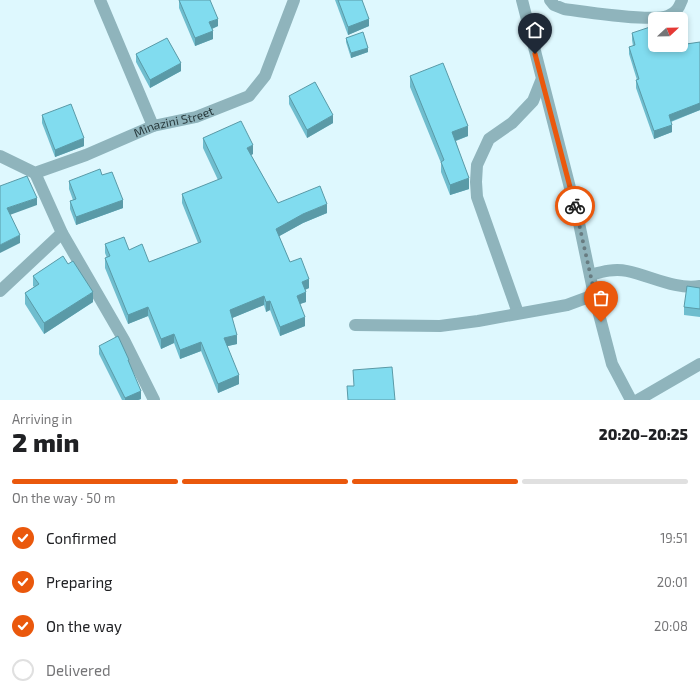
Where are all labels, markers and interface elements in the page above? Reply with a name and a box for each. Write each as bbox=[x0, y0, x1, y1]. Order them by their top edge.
north arrow bbox=[648, 12, 688, 52]
map controls bbox=[648, 12, 688, 52]
pin bbox=[518, 13, 552, 54]
icon: home bbox=[524, 19, 546, 41]
street label: Minazini Street bbox=[131, 103, 216, 140]
courier bbox=[555, 186, 595, 226]
icon: bike bbox=[564, 195, 586, 217]
pin bbox=[584, 281, 618, 322]
icon: bag bbox=[590, 287, 612, 309]
text: Arriving in bbox=[12, 411, 72, 427]
text: 20:20–20:25 bbox=[599, 425, 688, 443]
text: 2 min bbox=[12, 426, 79, 457]
text: On the way · 50 m bbox=[12, 490, 115, 506]
icon: check bbox=[12, 527, 34, 549]
text: Confirmed bbox=[46, 529, 117, 547]
text: 19:51 bbox=[660, 530, 688, 546]
icon: check bbox=[12, 571, 34, 593]
text: Preparing bbox=[46, 573, 112, 591]
text: 20:01 bbox=[657, 574, 688, 590]
icon: check bbox=[12, 615, 34, 637]
text: On the way bbox=[46, 617, 122, 635]
text: 20:08 bbox=[654, 618, 688, 634]
text: Delivered bbox=[46, 661, 111, 679]

